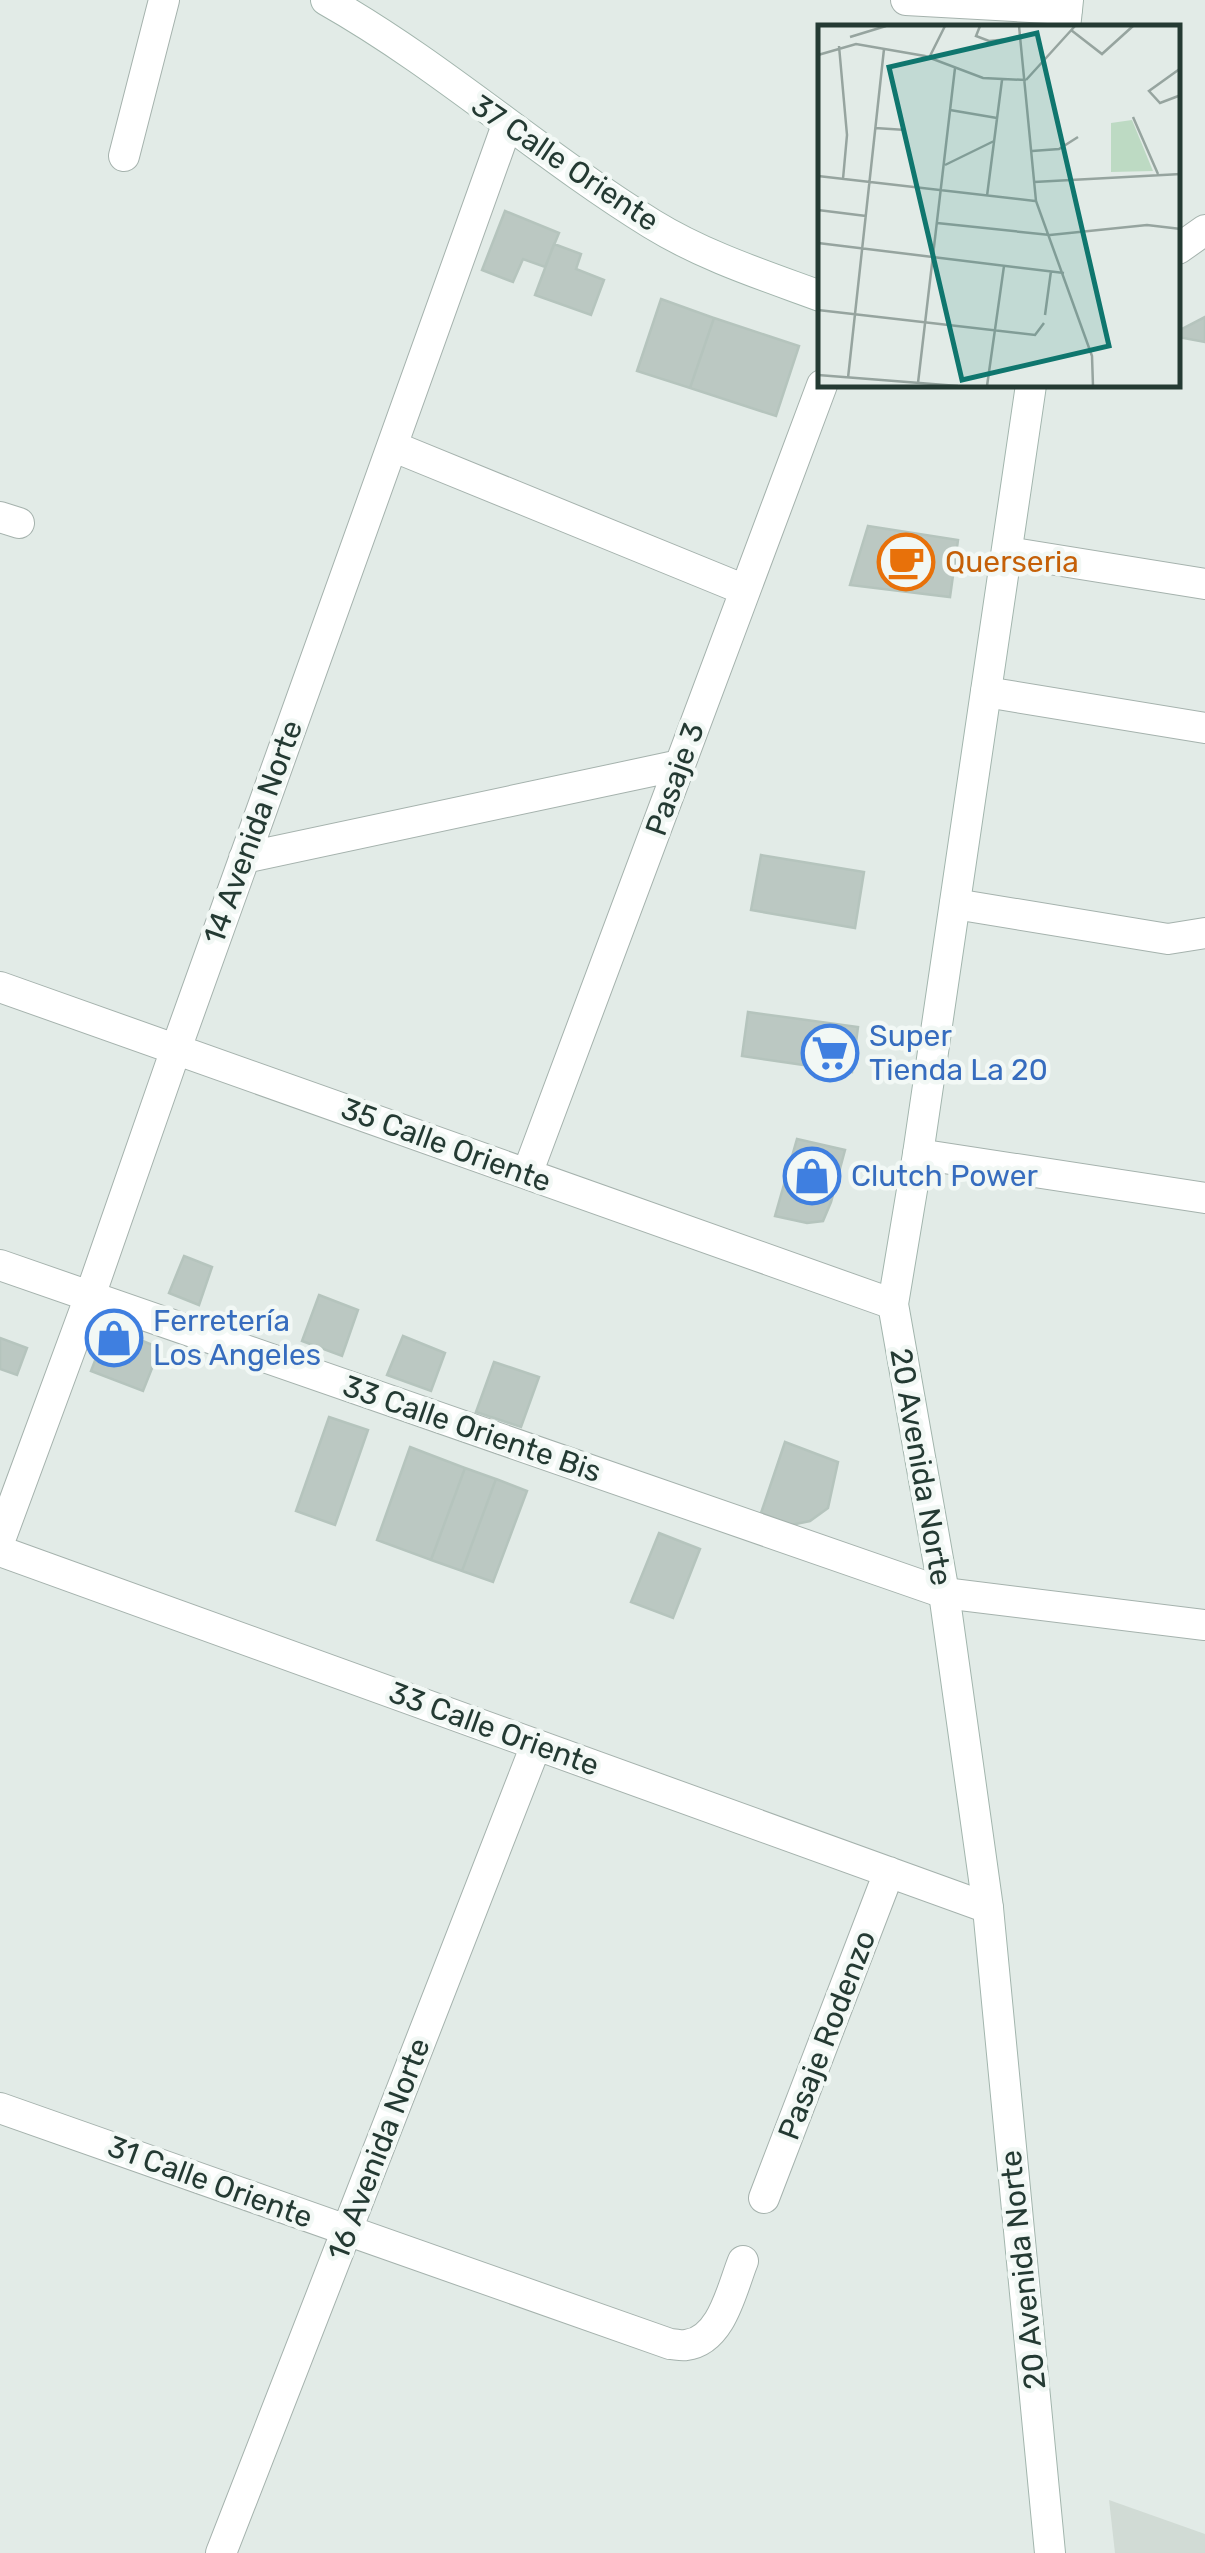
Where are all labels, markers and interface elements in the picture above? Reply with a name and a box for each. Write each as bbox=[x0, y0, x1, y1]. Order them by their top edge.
inset map bbox=[818, 25, 1180, 388]
street label: 37 Calle Oriente bbox=[464, 87, 666, 239]
cafe icon: Querseria bbox=[876, 532, 936, 592]
place label: Querseria bbox=[945, 544, 1079, 580]
street label: 14 Avenida Norte bbox=[196, 715, 310, 949]
street label: Pasaje 3 bbox=[638, 718, 712, 840]
place label: Super Tienda La 20 bbox=[869, 1018, 1048, 1088]
supermarket icon: Super Tienda La 20 bbox=[800, 1023, 860, 1083]
street label: 35 Calle Oriente bbox=[336, 1090, 556, 1200]
shop icon: Clutch Power bbox=[782, 1146, 842, 1206]
place label: Clutch Power bbox=[851, 1158, 1039, 1194]
place label: Ferretería Los Angeles bbox=[153, 1303, 321, 1373]
shop icon: Ferretería Los Angeles bbox=[84, 1308, 144, 1368]
street label: 20 Avenida Norte bbox=[882, 1345, 960, 1589]
street label: 33 Calle Oriente Bis bbox=[338, 1368, 606, 1490]
street label: 33 Calle Oriente bbox=[384, 1674, 604, 1784]
street label: Pasaje Rodenzo bbox=[771, 1925, 883, 2145]
street label: 16 Avenida Norte bbox=[320, 2033, 438, 2265]
street label: 31 Calle Oriente bbox=[103, 2128, 317, 2236]
street label: 20 Avenida Norte bbox=[993, 2149, 1053, 2391]

